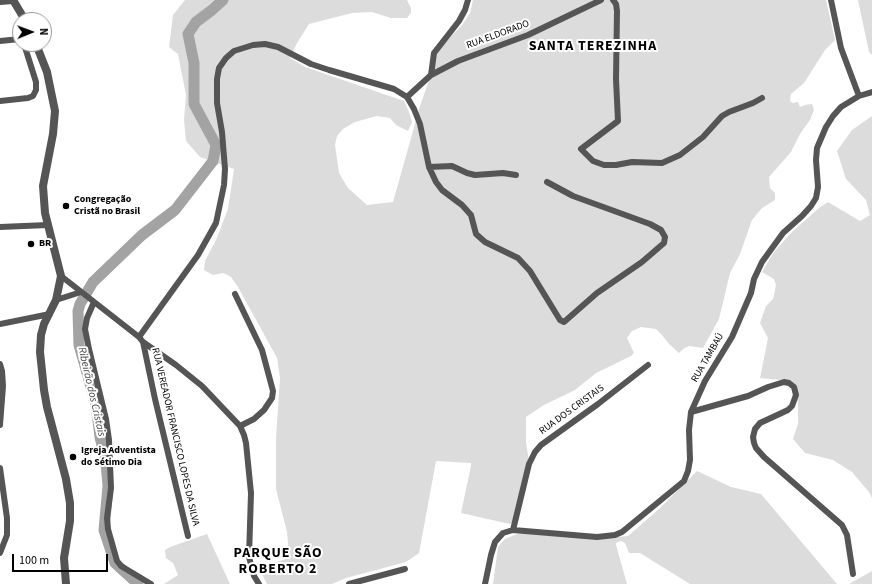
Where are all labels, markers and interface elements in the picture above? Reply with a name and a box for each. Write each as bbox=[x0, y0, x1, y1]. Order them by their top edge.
north arrow bbox=[12, 12, 52, 52]
street label: RUA ELDORADO bbox=[465, 18, 531, 52]
text: N bbox=[36, 28, 51, 36]
district label: SANTA TEREZINHA bbox=[529, 39, 657, 55]
place label: Congregação Cristã no Brasil bbox=[74, 194, 140, 218]
marker: Congregação Cristã no Brasil bbox=[61, 201, 71, 211]
place label: BR bbox=[39, 238, 51, 250]
marker: BR bbox=[26, 239, 36, 249]
street label: RUA TAMBAÚ bbox=[689, 331, 727, 385]
water label: Ribeirão dos Cristais bbox=[74, 346, 108, 438]
street label: RUA VEREADOR FRANCISCO LOPES DA SILVA bbox=[149, 347, 201, 527]
street label: RUA DOS CRISTAIS bbox=[537, 382, 607, 438]
place label: Igreja Adventista do Sétimo Dia bbox=[81, 445, 156, 468]
marker: Igreja Adventista do Sétimo Dia bbox=[68, 452, 78, 462]
scale bar bbox=[14, 546, 110, 572]
district label: PARQUE SÃO ROBERTO 2 bbox=[234, 546, 322, 578]
text: 100 m bbox=[19, 552, 49, 569]

